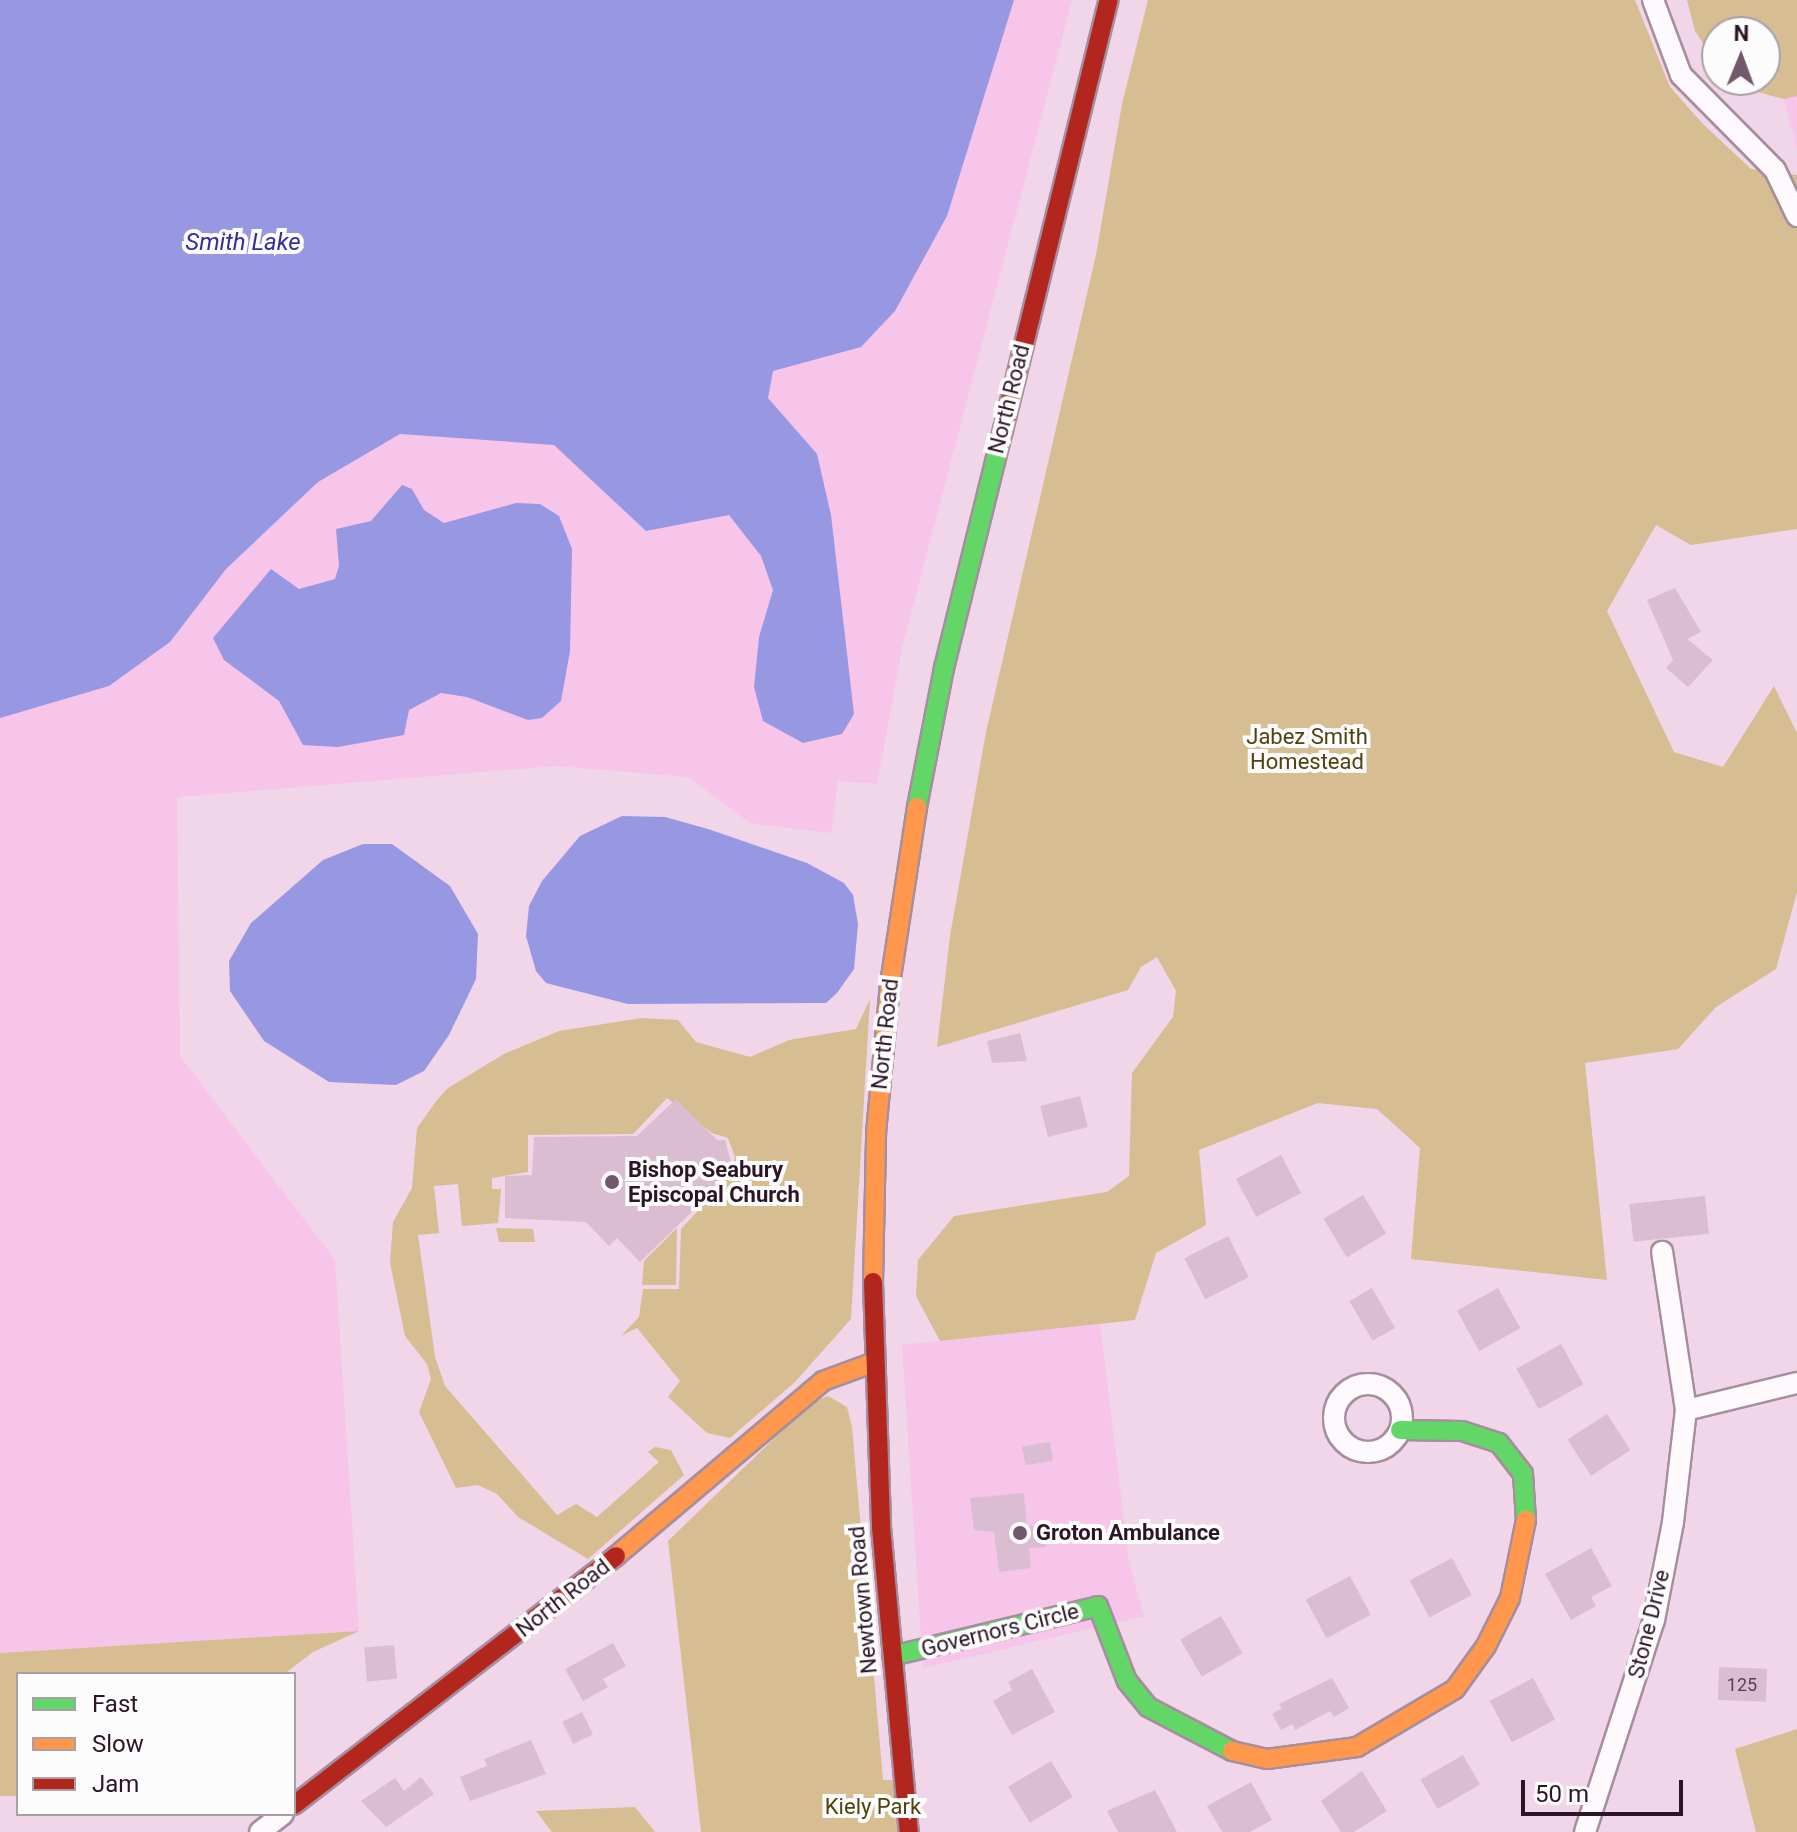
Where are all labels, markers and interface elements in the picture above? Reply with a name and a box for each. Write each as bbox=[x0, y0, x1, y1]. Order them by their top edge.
north arrow bbox=[1701, 16, 1781, 96]
text: N bbox=[1733, 21, 1749, 46]
water label: Smith Lake bbox=[185, 229, 301, 257]
street label: North Road bbox=[983, 342, 1035, 456]
park label: Jabez Smith Homestead bbox=[1246, 723, 1368, 774]
street label: North Road bbox=[866, 977, 904, 1091]
place label: Bishop Seabury Episcopal Church bbox=[628, 1156, 800, 1208]
marker: Bishop Seabury Episcopal Church bbox=[603, 1173, 621, 1191]
place label: Groton Ambulance bbox=[1036, 1520, 1220, 1546]
marker: Groton Ambulance bbox=[1011, 1524, 1029, 1542]
street label: Newtown Road bbox=[843, 1525, 883, 1675]
street label: North Road bbox=[511, 1553, 615, 1643]
street label: Stone Drive bbox=[1623, 1567, 1675, 1681]
street label: Governors Circle bbox=[918, 1598, 1082, 1662]
legend bbox=[16, 1672, 296, 1816]
house number: 125 bbox=[1727, 1674, 1757, 1696]
text: Fast bbox=[92, 1690, 138, 1718]
text: Slow bbox=[92, 1730, 144, 1758]
scale bar bbox=[1525, 1764, 1687, 1814]
text: Jam bbox=[92, 1770, 139, 1798]
text: 50 m bbox=[1535, 1780, 1589, 1808]
park label: Kiely Park bbox=[825, 1794, 921, 1820]

